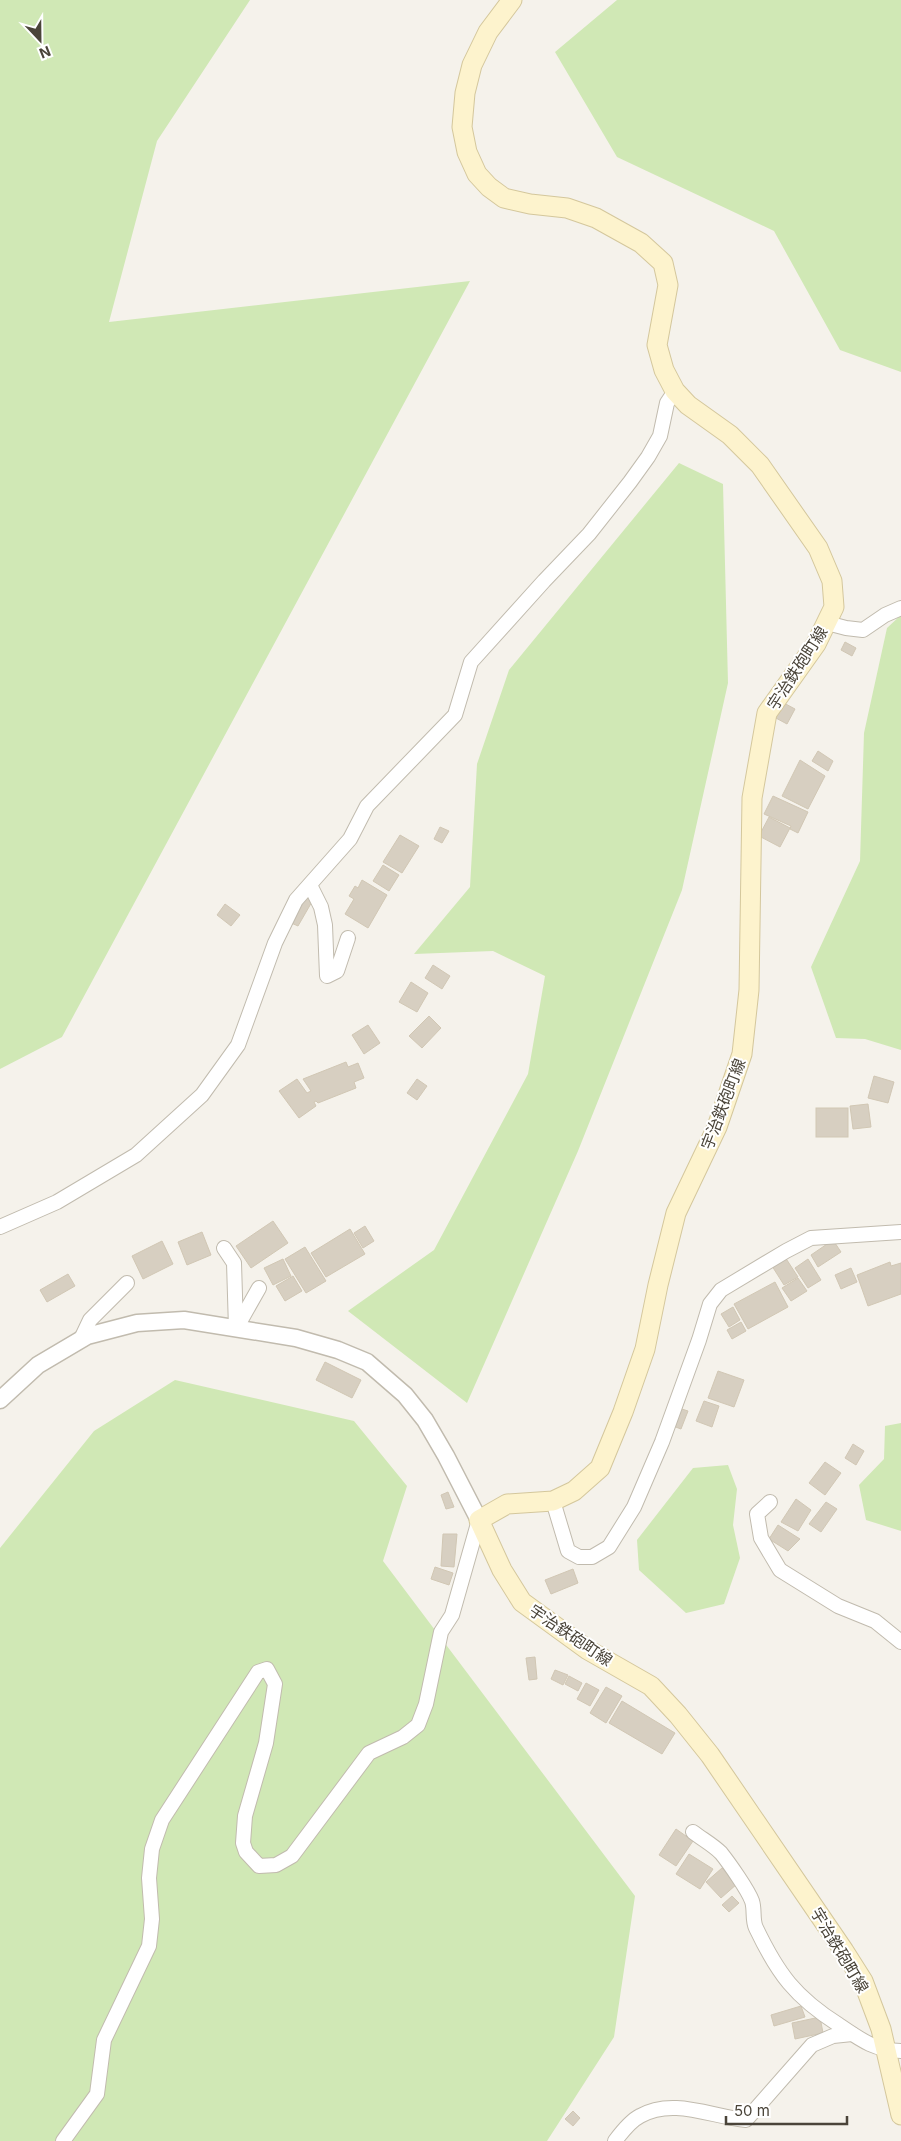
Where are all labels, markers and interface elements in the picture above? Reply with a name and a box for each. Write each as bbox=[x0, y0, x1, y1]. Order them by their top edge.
north arrow bbox=[15, 15, 65, 65]
text: N bbox=[37, 43, 53, 62]
street label: 宇治鉄砲町線 bbox=[762, 622, 832, 714]
street label: 宇治鉄砲町線 bbox=[696, 1056, 750, 1152]
street label: 宇治鉄砲町線 bbox=[526, 1600, 616, 1670]
street label: 宇治鉄砲町線 bbox=[807, 1904, 873, 1996]
scale bar bbox=[726, 2094, 847, 2126]
text: 50 m bbox=[734, 2101, 770, 2120]

